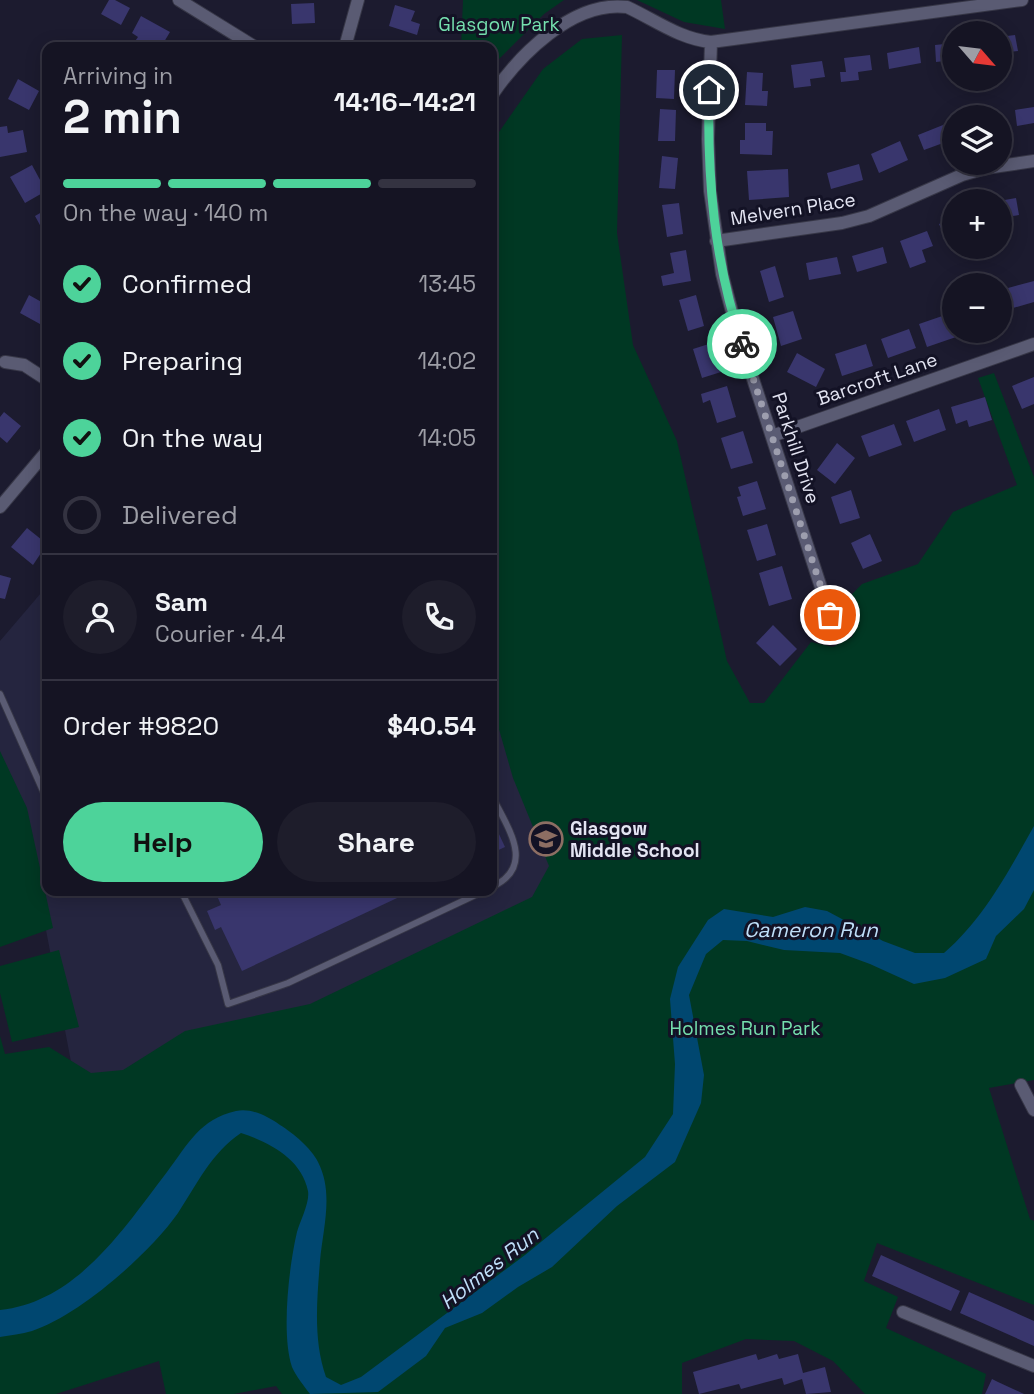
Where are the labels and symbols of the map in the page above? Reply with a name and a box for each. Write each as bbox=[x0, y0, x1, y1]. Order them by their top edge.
park label: Glasgow Park bbox=[438, 12, 560, 37]
north arrow bbox=[942, 21, 1012, 91]
pin bbox=[679, 60, 739, 120]
street label: Melvern Place bbox=[729, 187, 857, 231]
courier bbox=[707, 309, 777, 379]
street label: Barcroft Lane bbox=[813, 347, 941, 411]
street label: Parkhill Drive bbox=[766, 389, 826, 507]
pin bbox=[800, 585, 860, 645]
place label: Glasgow Middle School bbox=[570, 816, 700, 863]
school or university icon: Glasgow Middle School bbox=[527, 820, 565, 858]
water label: Cameron Run bbox=[744, 916, 879, 943]
park label: Holmes Run Park bbox=[669, 1016, 821, 1041]
water label: Holmes Run bbox=[434, 1220, 545, 1315]

